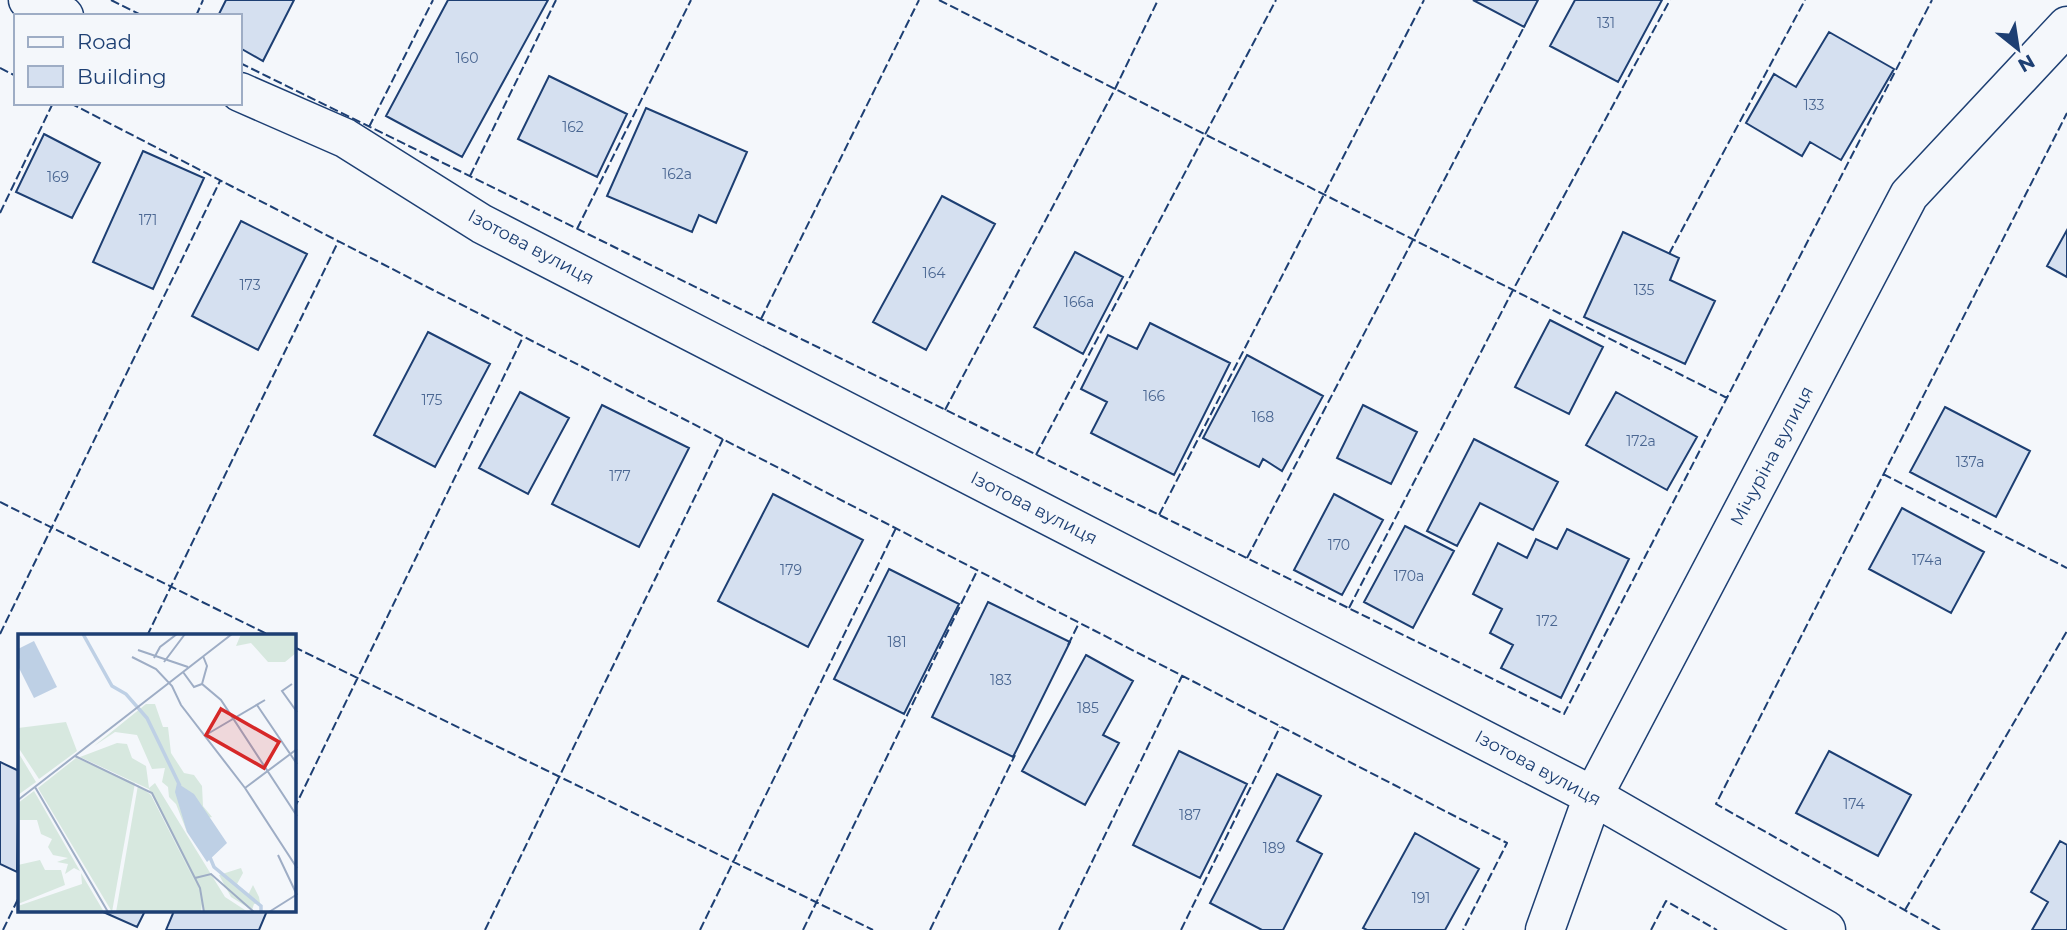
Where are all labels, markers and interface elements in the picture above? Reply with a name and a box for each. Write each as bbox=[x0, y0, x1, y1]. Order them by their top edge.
legend bbox=[14, 14, 242, 105]
house number: 131 bbox=[1597, 14, 1615, 32]
north arrow bbox=[1983, 14, 2053, 84]
text: Road bbox=[77, 29, 132, 54]
house number: 160 bbox=[456, 49, 478, 67]
text: N bbox=[2014, 49, 2039, 77]
text: Building bbox=[77, 64, 167, 89]
house number: 133 bbox=[1804, 96, 1824, 114]
house number: 162 bbox=[562, 118, 584, 136]
house number: 162а bbox=[662, 165, 692, 183]
house number: 169 bbox=[47, 168, 69, 186]
street label: Ізотова вулиця bbox=[464, 205, 598, 289]
house number: 171 bbox=[139, 211, 157, 229]
house number: 164 bbox=[923, 264, 946, 282]
house number: 173 bbox=[239, 276, 261, 294]
house number: 135 bbox=[1634, 281, 1654, 299]
house number: 166а bbox=[1064, 293, 1094, 311]
street label: Мічуріна вулиця bbox=[1726, 382, 1818, 530]
house number: 166 bbox=[1143, 387, 1166, 405]
house number: 175 bbox=[422, 391, 443, 409]
house number: 168 bbox=[1252, 408, 1274, 426]
house number: 172а bbox=[1626, 432, 1656, 450]
house number: 137а bbox=[1956, 453, 1984, 471]
house number: 177 bbox=[609, 467, 631, 485]
street label: Ізотова вулиця bbox=[967, 467, 1101, 549]
house number: 170 bbox=[1328, 536, 1350, 554]
house number: 174а bbox=[1912, 551, 1942, 569]
house number: 179 bbox=[780, 561, 802, 579]
house number: 170а bbox=[1394, 567, 1424, 585]
house number: 172 bbox=[1536, 612, 1558, 630]
house number: 181 bbox=[887, 633, 907, 651]
inset map bbox=[18, 634, 296, 912]
house number: 183 bbox=[990, 671, 1012, 689]
house number: 185 bbox=[1077, 699, 1099, 717]
street label: Ізотова вулиця bbox=[1471, 726, 1605, 810]
house number: 174 bbox=[1843, 795, 1866, 813]
house number: 187 bbox=[1179, 806, 1201, 824]
house number: 189 bbox=[1263, 839, 1285, 857]
house number: 191 bbox=[1412, 889, 1430, 907]

